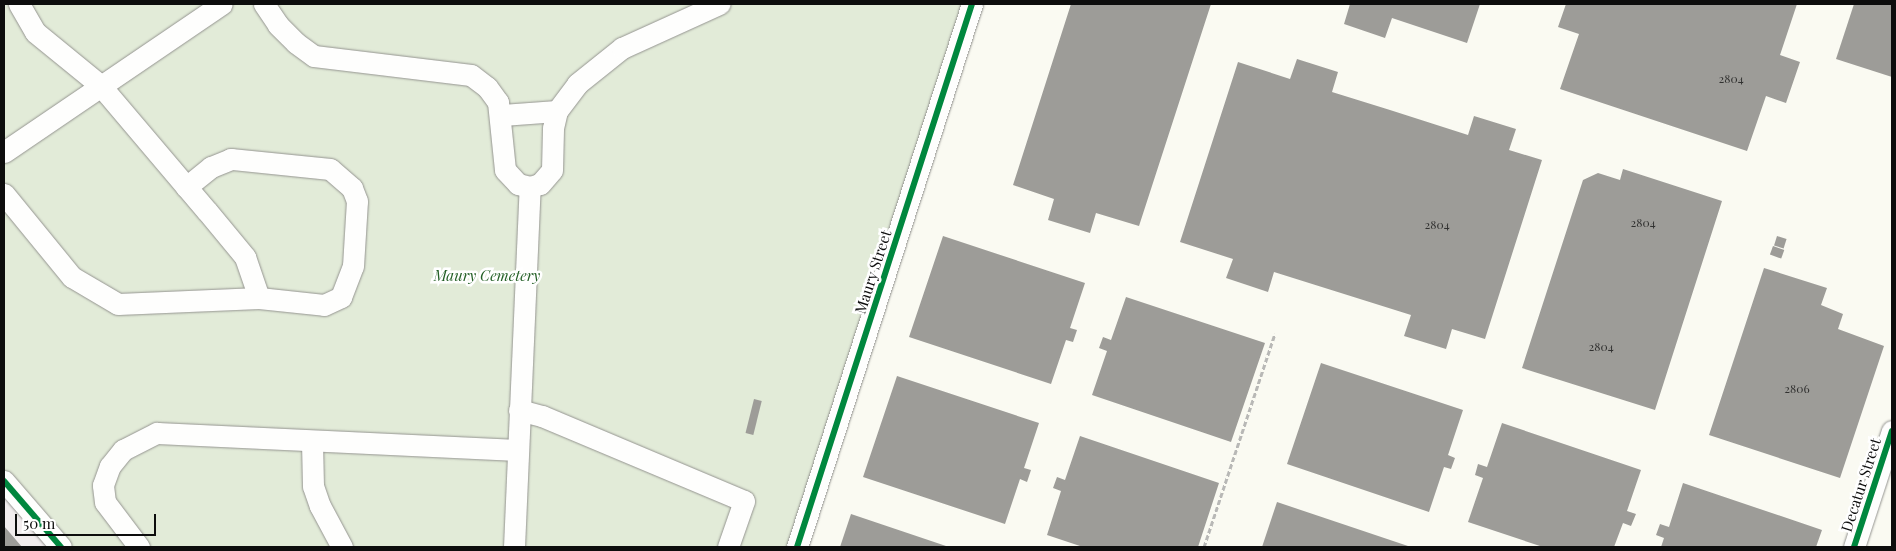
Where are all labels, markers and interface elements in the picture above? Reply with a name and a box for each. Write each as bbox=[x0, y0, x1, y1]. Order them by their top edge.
house number: 2804 bbox=[1718, 72, 1744, 86]
house number: 2804 bbox=[1630, 216, 1656, 230]
house number: 2804 bbox=[1424, 218, 1450, 232]
street label: Maury Street bbox=[851, 228, 895, 316]
park label: Maury Cemetery bbox=[434, 267, 540, 285]
house number: 2804 bbox=[1588, 340, 1614, 354]
house number: 2806 bbox=[1784, 382, 1810, 396]
street label: Decatur Street bbox=[1837, 436, 1885, 534]
scale bar bbox=[18, 504, 159, 536]
text: 50 m bbox=[23, 513, 55, 533]

